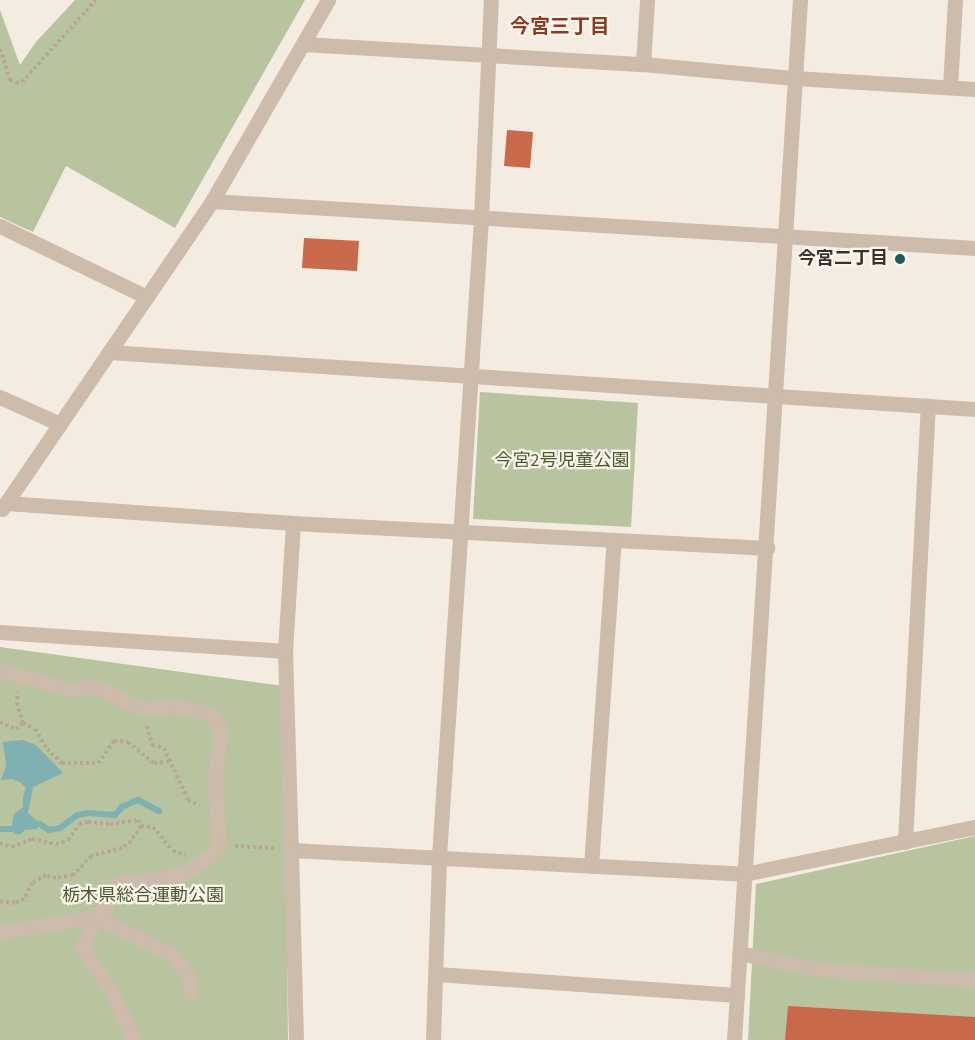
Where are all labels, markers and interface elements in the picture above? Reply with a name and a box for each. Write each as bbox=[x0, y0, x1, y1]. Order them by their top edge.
district label: 今宮三丁目 bbox=[510, 15, 610, 39]
place label: 今宮二丁目 bbox=[798, 248, 888, 270]
marker: 今宮二丁目 bbox=[893, 252, 907, 266]
park label: 今宮2号児童公園 bbox=[495, 450, 629, 472]
park label: 栃木県総合運動公園 bbox=[62, 885, 224, 907]

